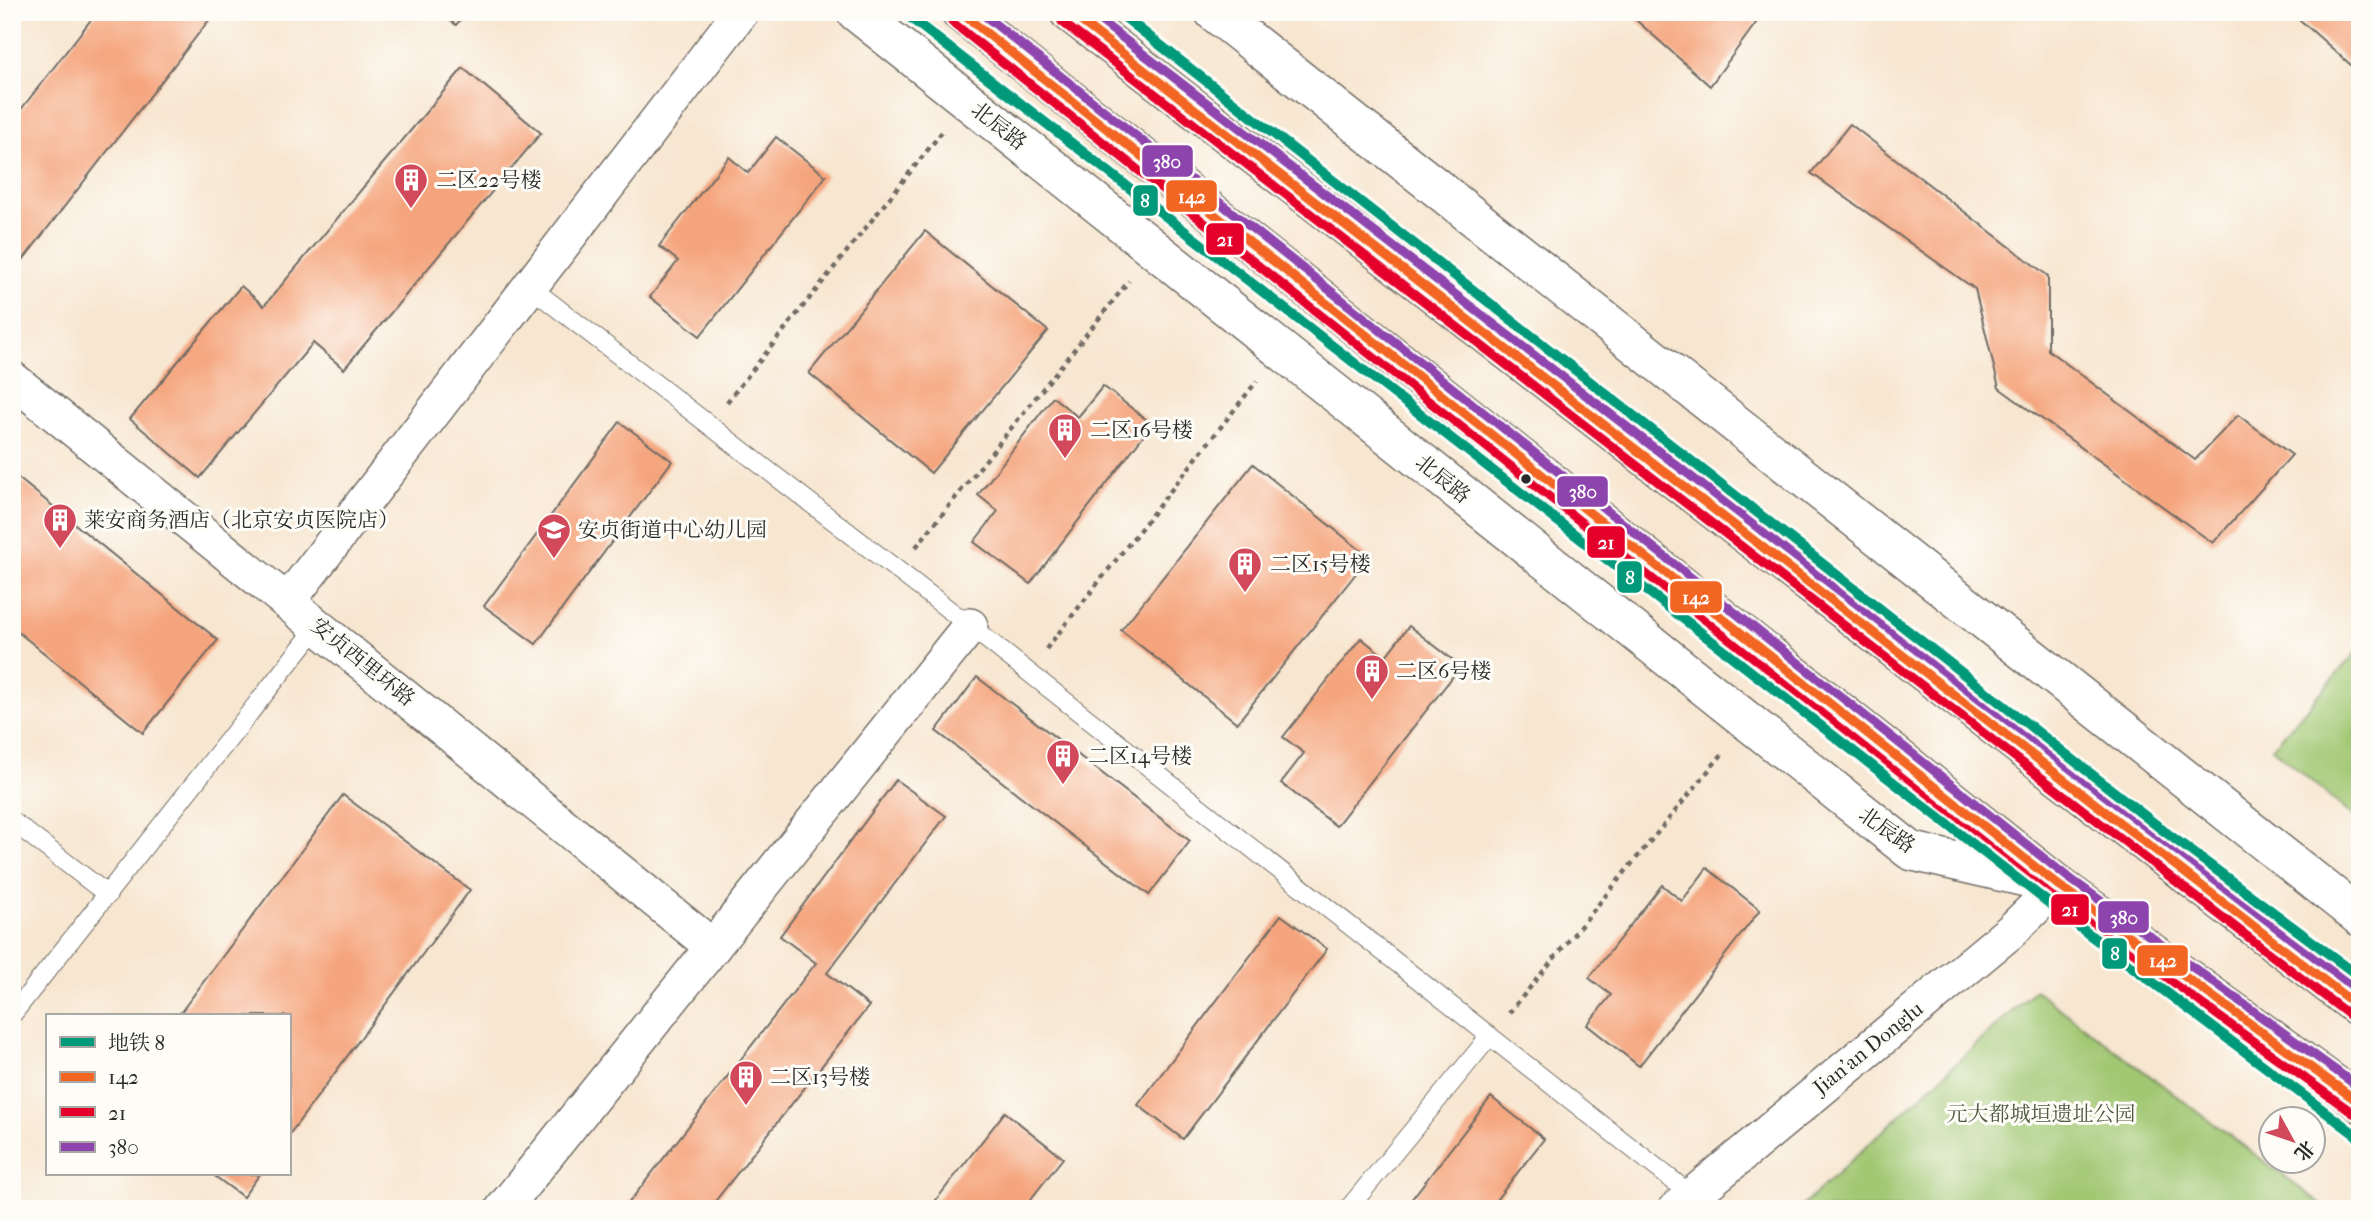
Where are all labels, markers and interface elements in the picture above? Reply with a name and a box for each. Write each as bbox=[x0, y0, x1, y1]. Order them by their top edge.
street label: 北辰路 bbox=[967, 97, 1031, 155]
line badge: 380 bbox=[1141, 144, 1194, 178]
text: 380 bbox=[1153, 151, 1181, 173]
building icon: 二区22号楼 bbox=[392, 161, 430, 210]
place label: 二区22号楼 bbox=[436, 168, 542, 192]
line badge: 142 bbox=[1165, 179, 1218, 213]
line badge: 8 bbox=[1132, 184, 1159, 217]
text: 142 bbox=[1178, 186, 1206, 208]
text: 8 bbox=[1140, 190, 1150, 212]
line badge: 21 bbox=[1205, 222, 1245, 256]
text: 21 bbox=[1217, 229, 1233, 251]
building icon: 二区16号楼 bbox=[1046, 411, 1084, 460]
place label: 二区16号楼 bbox=[1090, 418, 1193, 442]
street label: 北辰路 bbox=[1411, 450, 1475, 508]
unlabelled marker bbox=[1519, 472, 1533, 486]
line badge: 380 bbox=[1556, 475, 1609, 508]
text: 380 bbox=[1569, 481, 1597, 503]
building icon: 莱安商务酒店（北京安贞医院店） bbox=[41, 501, 79, 550]
place label: 莱安商务酒店（北京安贞医院店） bbox=[84, 508, 399, 532]
school or university icon: 安贞街道中心幼儿园 bbox=[535, 511, 573, 560]
place label: 安贞街道中心幼儿园 bbox=[578, 518, 767, 542]
line badge: 21 bbox=[1586, 525, 1626, 559]
text: 21 bbox=[1598, 532, 1614, 554]
building icon: 二区15号楼 bbox=[1226, 545, 1264, 594]
place label: 二区15号楼 bbox=[1270, 552, 1371, 576]
line badge: 8 bbox=[1616, 560, 1643, 594]
text: 8 bbox=[1625, 567, 1635, 589]
line badge: 142 bbox=[1669, 580, 1723, 614]
text: 142 bbox=[1682, 587, 1710, 609]
street label: 安贞西里环路 bbox=[306, 613, 420, 711]
building icon: 二区6号楼 bbox=[1353, 652, 1391, 701]
place label: 二区6号楼 bbox=[1396, 659, 1491, 683]
building icon: 二区14号楼 bbox=[1044, 737, 1082, 786]
place label: 二区14号楼 bbox=[1088, 744, 1192, 768]
street label: 北辰路 bbox=[1854, 802, 1920, 858]
line badge: 21 bbox=[2050, 893, 2090, 926]
text: 21 bbox=[2062, 899, 2078, 921]
line badge: 380 bbox=[2097, 900, 2150, 934]
text: 380 bbox=[2110, 907, 2138, 929]
line badge: 8 bbox=[2101, 937, 2128, 970]
text: 8 bbox=[2110, 943, 2120, 965]
line badge: 142 bbox=[2136, 944, 2189, 977]
text: 142 bbox=[2149, 950, 2177, 972]
street label: Jian'an Donglu bbox=[1807, 997, 1928, 1101]
legend bbox=[46, 1014, 290, 1176]
text: 地铁 8 bbox=[108, 1031, 165, 1055]
building icon: 二区13号楼 bbox=[727, 1058, 765, 1107]
text: 142 bbox=[108, 1065, 139, 1089]
place label: 二区13号楼 bbox=[770, 1065, 870, 1089]
text: 21 bbox=[108, 1101, 126, 1125]
park label: 元大都城垣遗址公园 bbox=[1947, 1102, 2136, 1126]
north arrow bbox=[2256, 1106, 2326, 1176]
text: 380 bbox=[108, 1135, 139, 1159]
text: 北 bbox=[2290, 1136, 2319, 1165]

